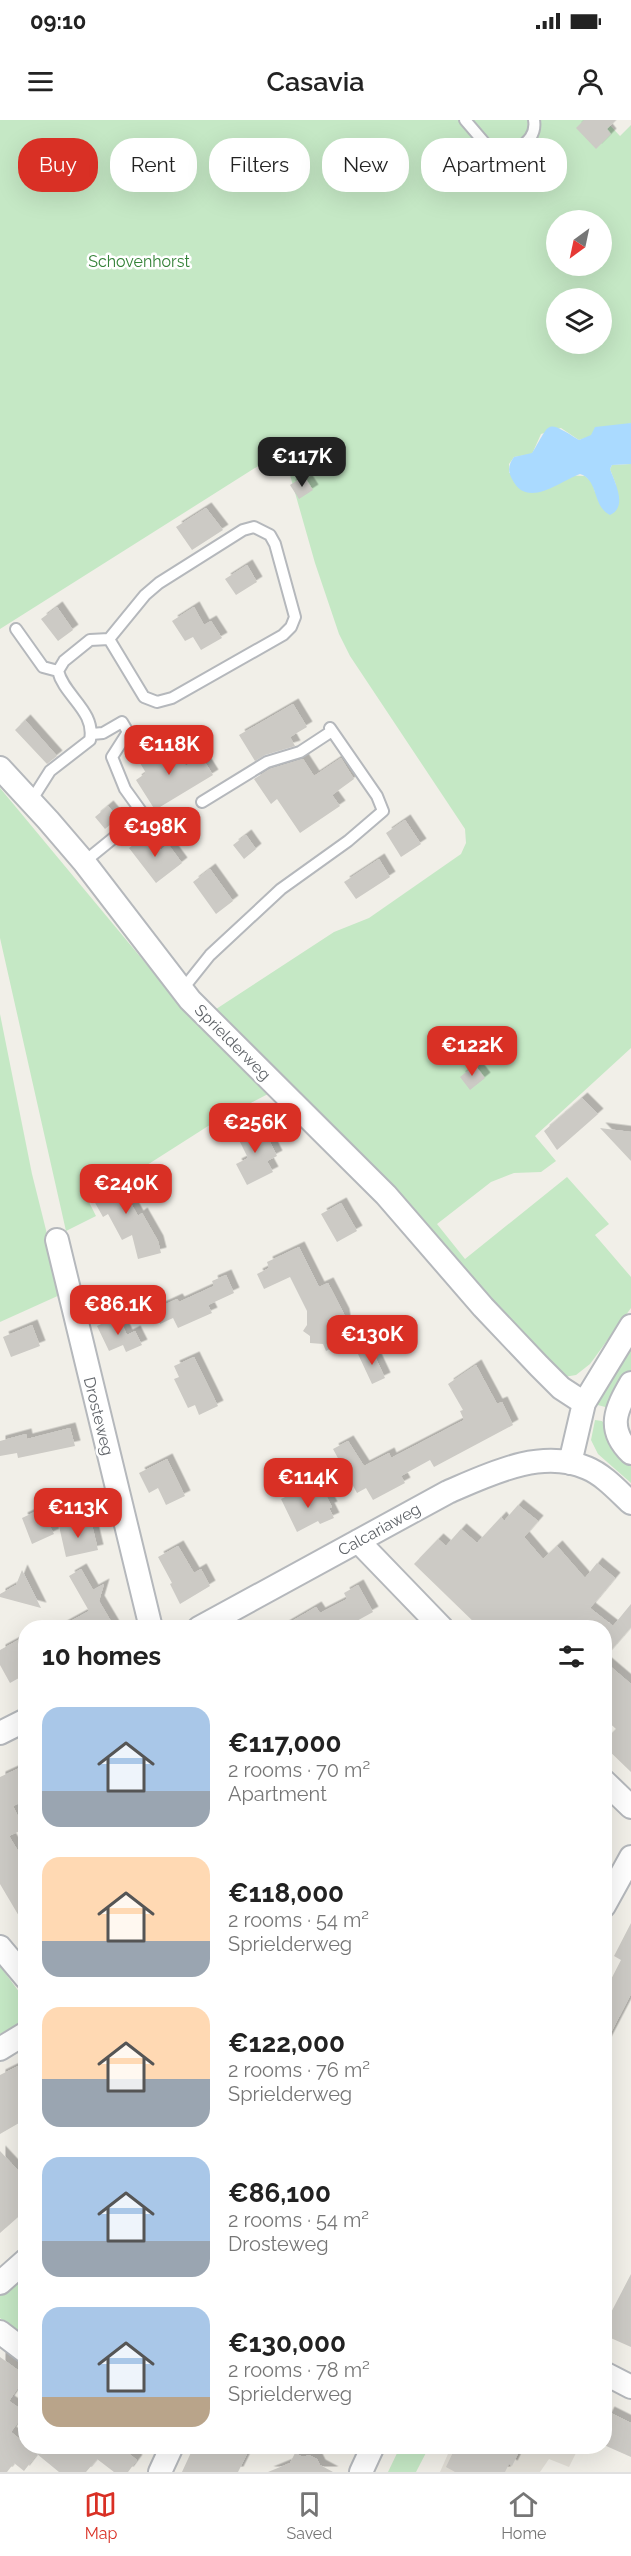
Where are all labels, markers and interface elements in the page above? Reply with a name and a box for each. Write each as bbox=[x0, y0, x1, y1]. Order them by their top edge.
text: 09:10 bbox=[30, 8, 86, 34]
icon: menu bbox=[24, 65, 57, 98]
icon: person bbox=[574, 65, 607, 98]
text: Casavia bbox=[266, 66, 365, 97]
chip: Buy bbox=[18, 138, 98, 192]
chip: Rent bbox=[110, 138, 197, 192]
chip: Filters bbox=[209, 138, 310, 192]
chip: New bbox=[322, 138, 409, 192]
chip: Apartment bbox=[421, 138, 567, 192]
north arrow bbox=[546, 210, 612, 276]
map controls bbox=[546, 210, 612, 354]
park label: Schovenhorst bbox=[88, 252, 190, 271]
button: layers bbox=[546, 288, 612, 354]
pin: €117K bbox=[260, 437, 344, 488]
text: €117K bbox=[272, 444, 332, 468]
pin: €118K bbox=[127, 725, 211, 776]
text: €118K bbox=[138, 732, 200, 756]
pin: €198K bbox=[113, 807, 197, 858]
text: €198K bbox=[123, 814, 187, 838]
street label: Sprielderweg bbox=[191, 1000, 275, 1084]
pin: €122K bbox=[430, 1026, 514, 1077]
text: €122K bbox=[441, 1033, 503, 1057]
pin: €256K bbox=[213, 1103, 297, 1154]
text: €256K bbox=[223, 1110, 287, 1134]
pin: €240K bbox=[84, 1164, 168, 1215]
text: €240K bbox=[94, 1171, 158, 1195]
pin: €86.1K bbox=[69, 1285, 167, 1336]
text: €86.1K bbox=[84, 1292, 152, 1316]
pin: €130K bbox=[330, 1315, 414, 1366]
text: €130K bbox=[341, 1322, 403, 1346]
street label: Drosteweg bbox=[80, 1375, 117, 1457]
pin: €114K bbox=[266, 1458, 350, 1509]
text: €114K bbox=[278, 1465, 338, 1489]
pin: €113K bbox=[36, 1488, 120, 1539]
text: €113K bbox=[48, 1495, 108, 1519]
street label: Calcariaweg bbox=[335, 1499, 424, 1560]
icon: filters bbox=[555, 1640, 588, 1673]
text: 10 homes bbox=[42, 1641, 161, 1671]
text: €117,000 bbox=[228, 1728, 342, 1758]
icon: home bbox=[90, 1731, 162, 1803]
text: 2 rooms · 70 m² bbox=[228, 1758, 370, 1782]
text: Apartment bbox=[228, 1782, 327, 1806]
text: €118,000 bbox=[228, 1878, 344, 1908]
icon: home bbox=[90, 1881, 162, 1953]
text: 2 rooms · 54 m² bbox=[228, 1908, 369, 1932]
text: Sprielderweg bbox=[228, 1932, 352, 1956]
text: €122,000 bbox=[228, 2028, 345, 2058]
icon: home bbox=[90, 2031, 162, 2103]
text: 2 rooms · 76 m² bbox=[228, 2058, 370, 2082]
text: Sprielderweg bbox=[228, 2082, 352, 2106]
text: €86,100 bbox=[228, 2178, 331, 2208]
icon: home bbox=[90, 2181, 162, 2253]
text: 2 rooms · 54 m² bbox=[228, 2208, 369, 2232]
text: Drosteweg bbox=[228, 2232, 329, 2256]
text: €130,000 bbox=[228, 2328, 346, 2358]
icon: home bbox=[90, 2331, 162, 2403]
text: 2 rooms · 78 m² bbox=[228, 2358, 370, 2382]
text: Sprielderweg bbox=[228, 2382, 352, 2406]
tab: Map bbox=[84, 2488, 117, 2543]
tab: Saved bbox=[286, 2488, 332, 2543]
tab: Home bbox=[501, 2488, 546, 2543]

